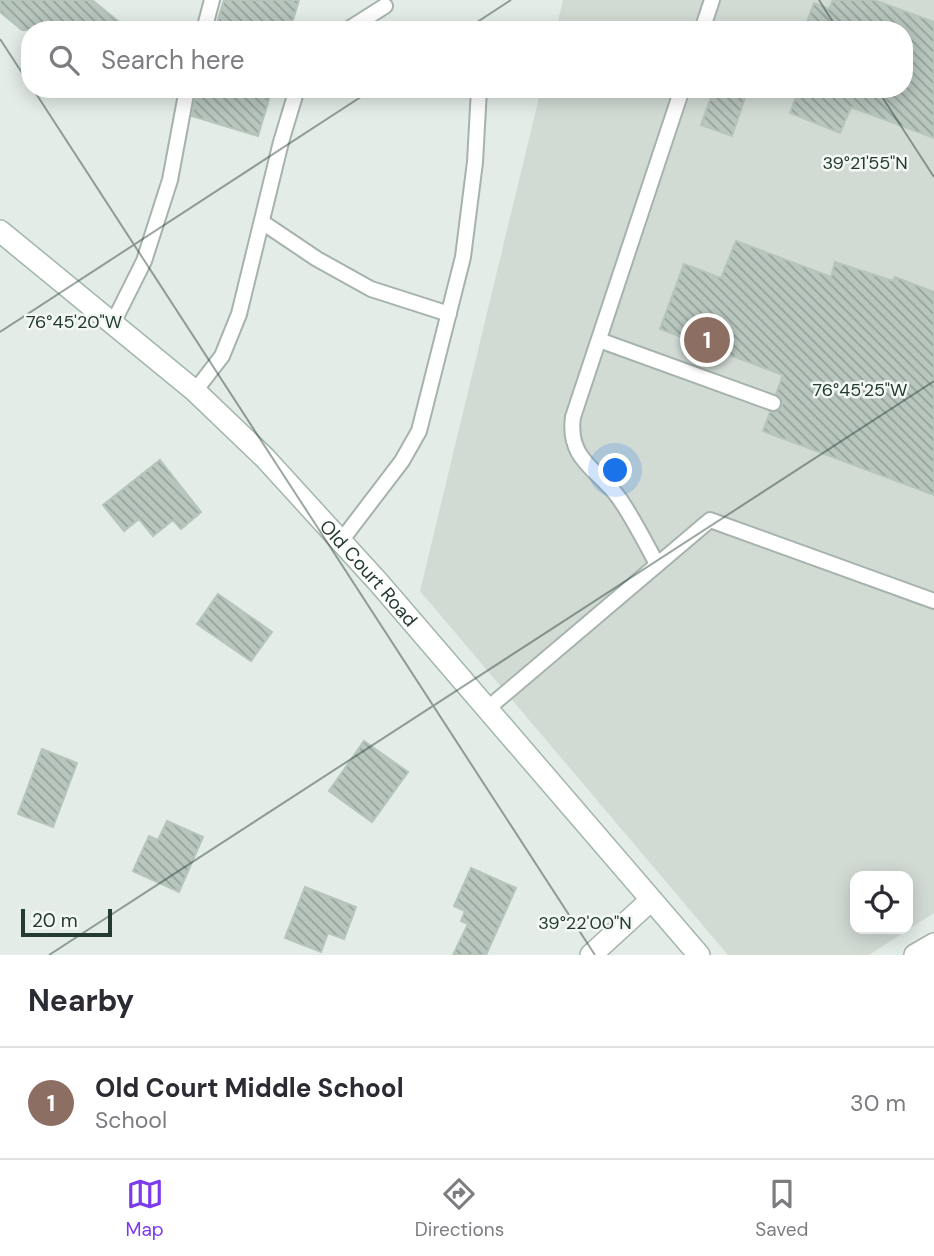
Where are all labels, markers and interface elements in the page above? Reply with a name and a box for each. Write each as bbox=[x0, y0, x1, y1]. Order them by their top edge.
search box bbox=[21, 21, 913, 98]
icon: search bbox=[45, 41, 83, 79]
text: Search here bbox=[101, 43, 244, 77]
text: 39°21'55"N bbox=[822, 151, 908, 175]
text: 76°45'20"W bbox=[26, 310, 122, 334]
pin: 1 bbox=[684, 314, 730, 366]
text: 76°45'25"W bbox=[813, 378, 907, 402]
your location bbox=[598, 453, 632, 487]
street label: Old Court Road bbox=[314, 514, 423, 632]
map controls bbox=[850, 871, 913, 934]
button: locate bbox=[850, 871, 913, 934]
scale bar bbox=[21, 906, 112, 938]
text: 20 m bbox=[32, 908, 78, 933]
text: 39°22'00"N bbox=[538, 911, 632, 935]
text: Nearby bbox=[28, 981, 134, 1020]
text: Old Court Middle School bbox=[95, 1071, 404, 1105]
text: 1 bbox=[47, 1088, 55, 1118]
text: 30 m bbox=[850, 1088, 906, 1118]
text: School bbox=[95, 1105, 167, 1135]
tab: Map bbox=[126, 1175, 164, 1242]
tab: Directions bbox=[415, 1175, 504, 1242]
tab: Saved bbox=[755, 1175, 808, 1242]

